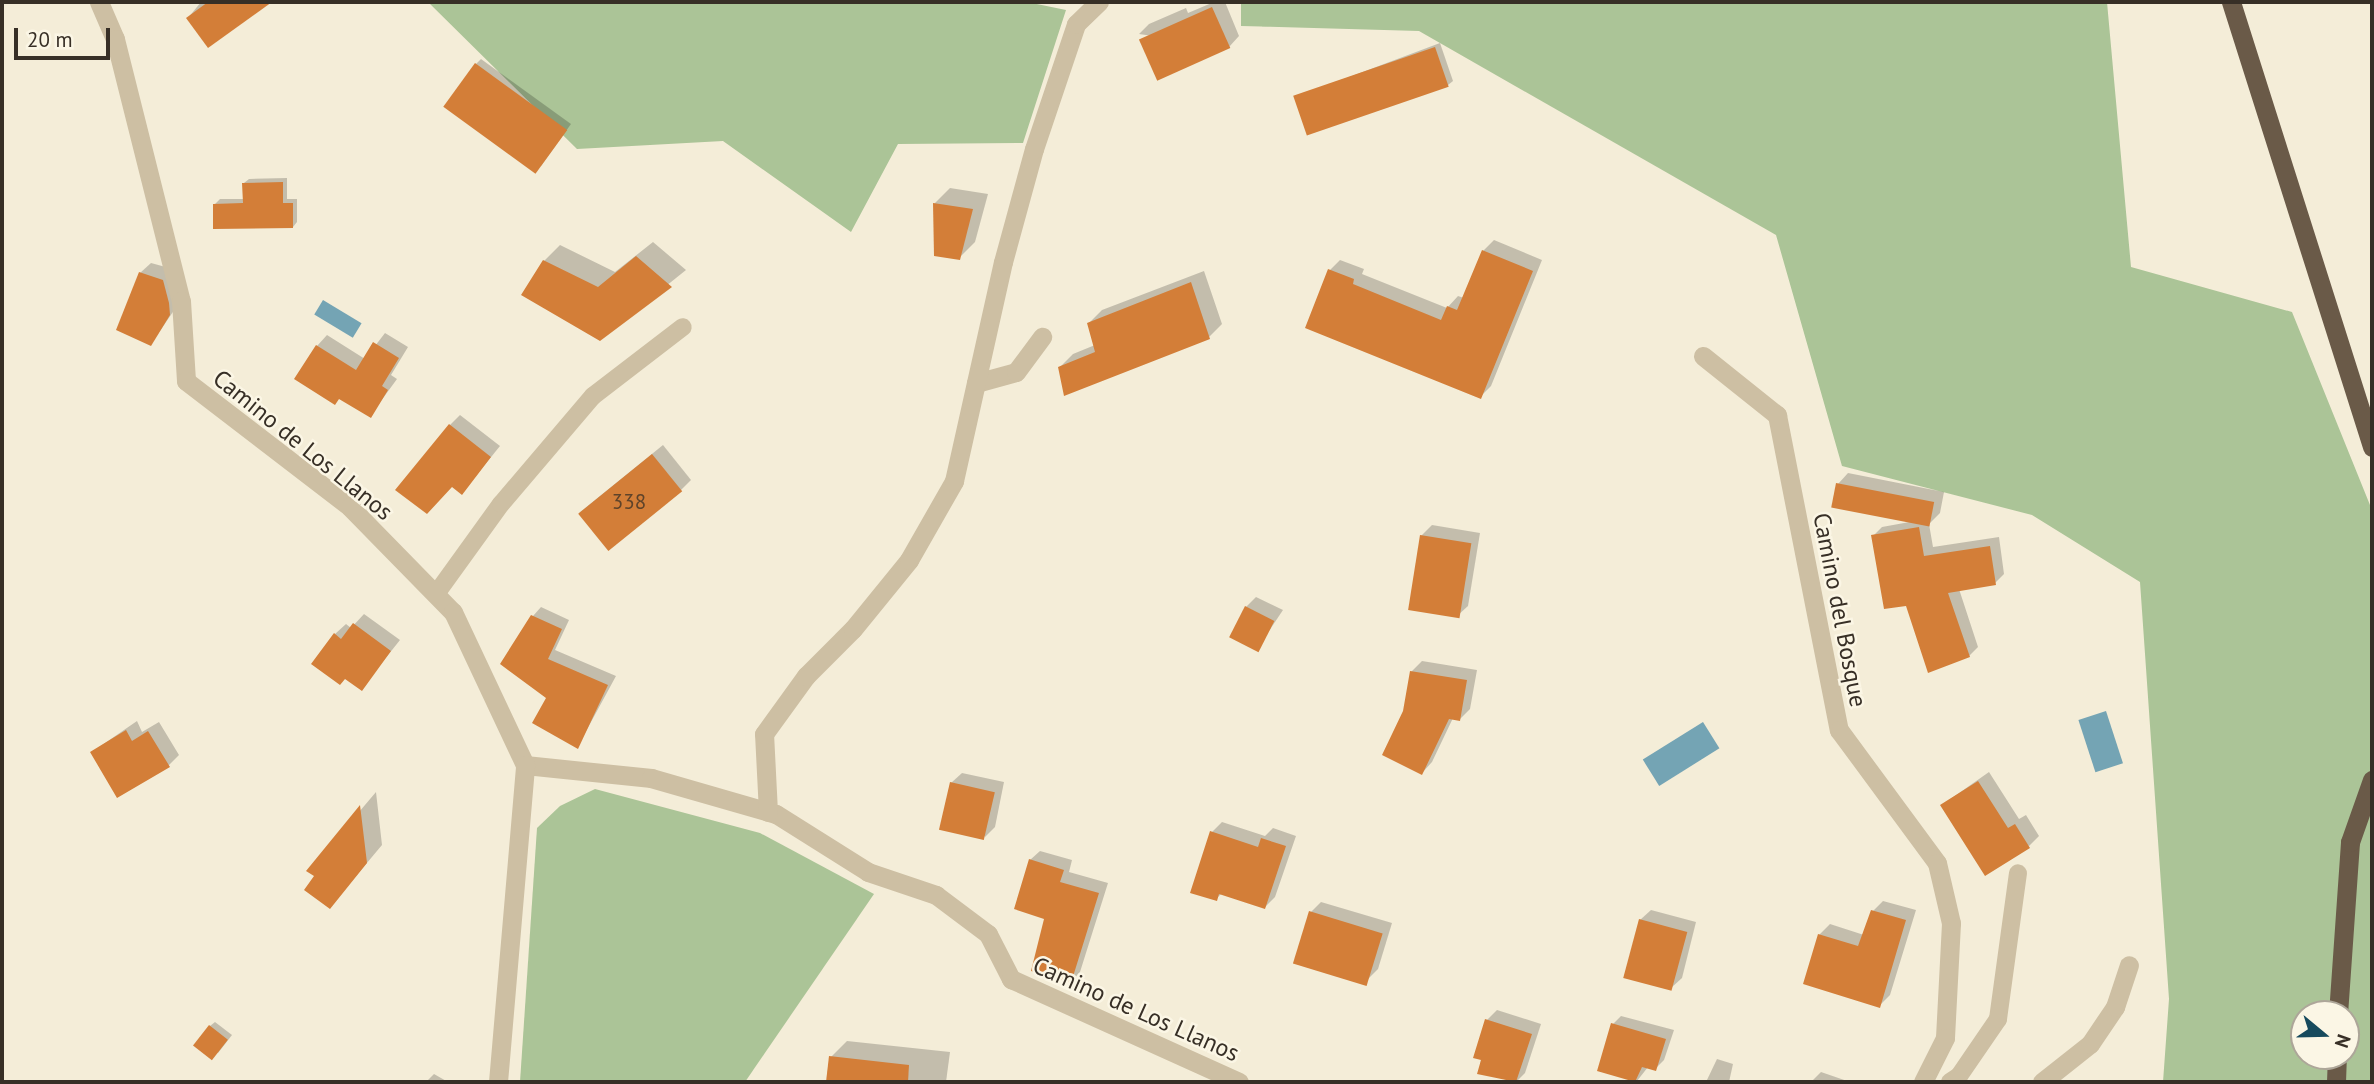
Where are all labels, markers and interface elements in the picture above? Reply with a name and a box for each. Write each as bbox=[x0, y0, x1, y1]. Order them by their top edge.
scale bar bbox=[18, 14, 114, 58]
text: 20 m bbox=[27, 26, 73, 53]
street label: Camino de Los Llanos bbox=[207, 364, 399, 526]
house number: 338 bbox=[612, 489, 646, 515]
street label: Camino del Bosque bbox=[1807, 511, 1873, 709]
street label: Camino de Los Llanos bbox=[1028, 951, 1244, 1067]
north arrow bbox=[2290, 1000, 2360, 1070]
text: N bbox=[2330, 1031, 2356, 1051]

